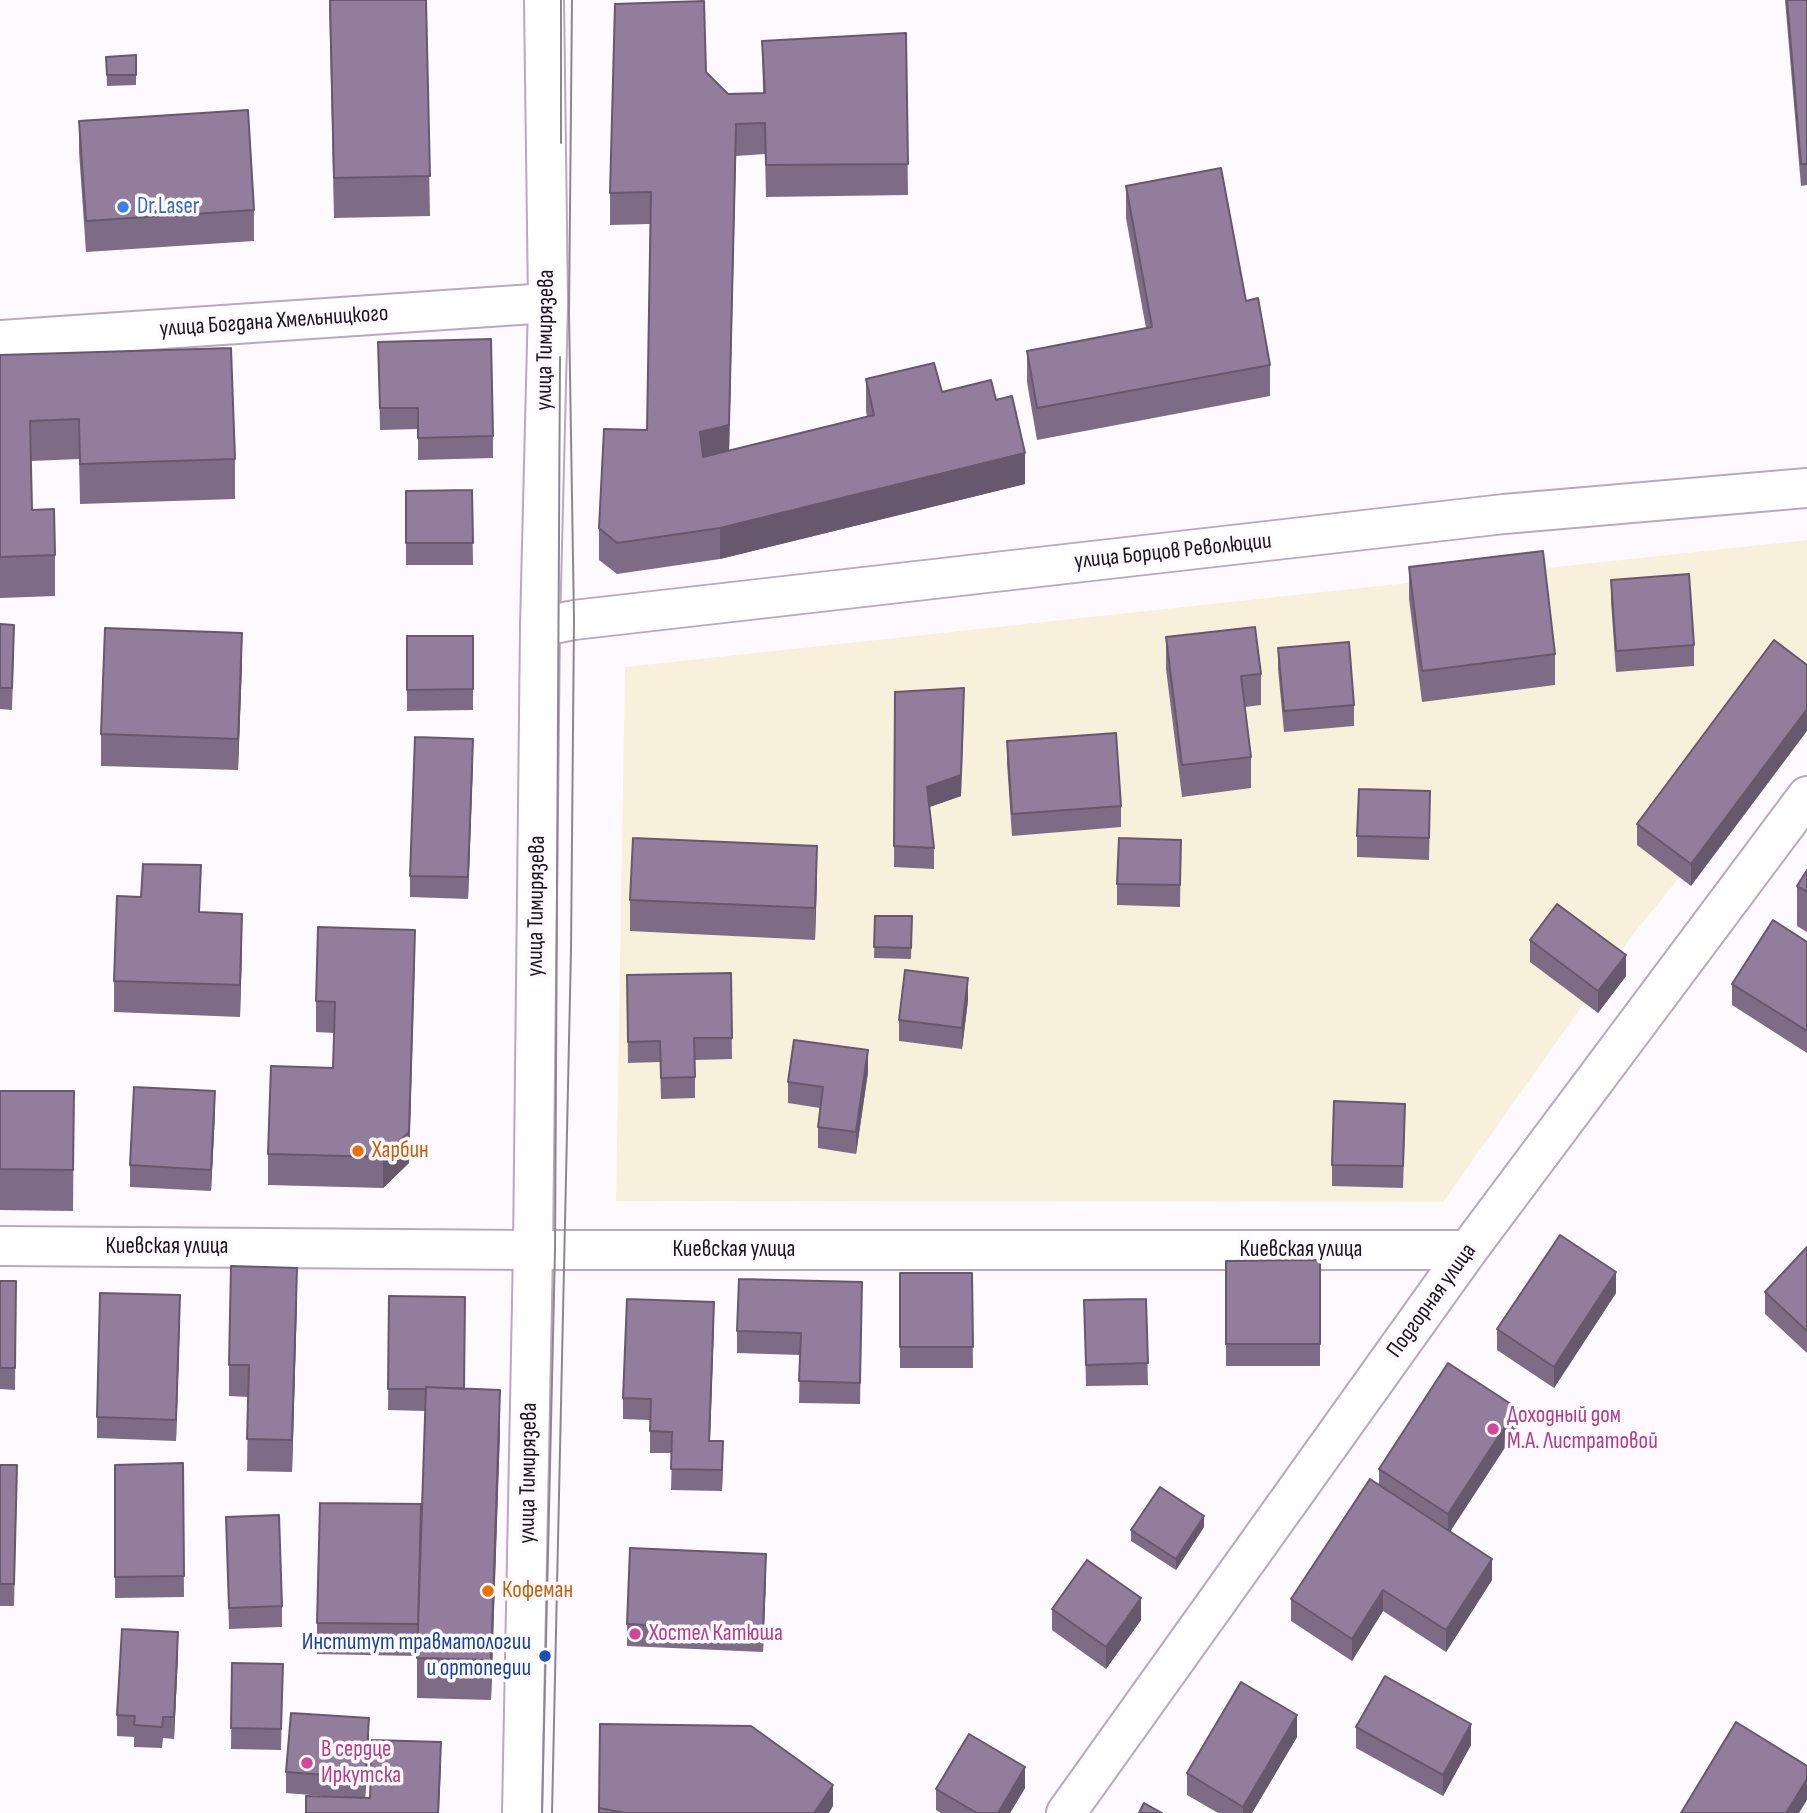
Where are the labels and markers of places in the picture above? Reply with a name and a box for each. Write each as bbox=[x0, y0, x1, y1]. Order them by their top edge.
place label: Dr.Laser bbox=[137, 193, 199, 221]
marker: Dr.Laser bbox=[115, 199, 131, 215]
place label: Харбин bbox=[372, 1137, 429, 1165]
marker: Харбин bbox=[350, 1143, 366, 1159]
place label: Доходный дом М.А. Листратовой bbox=[1507, 1402, 1658, 1456]
marker: Доходный дом М.А. Листратовой bbox=[1485, 1421, 1501, 1437]
place label: Кофеман bbox=[502, 1577, 573, 1605]
marker: Кофеман bbox=[480, 1583, 496, 1599]
place label: Хостел Катюша bbox=[649, 1620, 783, 1648]
marker: Хостел Катюша bbox=[627, 1626, 643, 1642]
place label: Институт травматологии и ортопедии bbox=[302, 1629, 531, 1683]
marker: Институт травматологии и ортопедии bbox=[537, 1648, 553, 1664]
place label: В сердце Иркутска bbox=[321, 1736, 401, 1790]
marker: В сердце Иркутска bbox=[299, 1755, 315, 1771]

